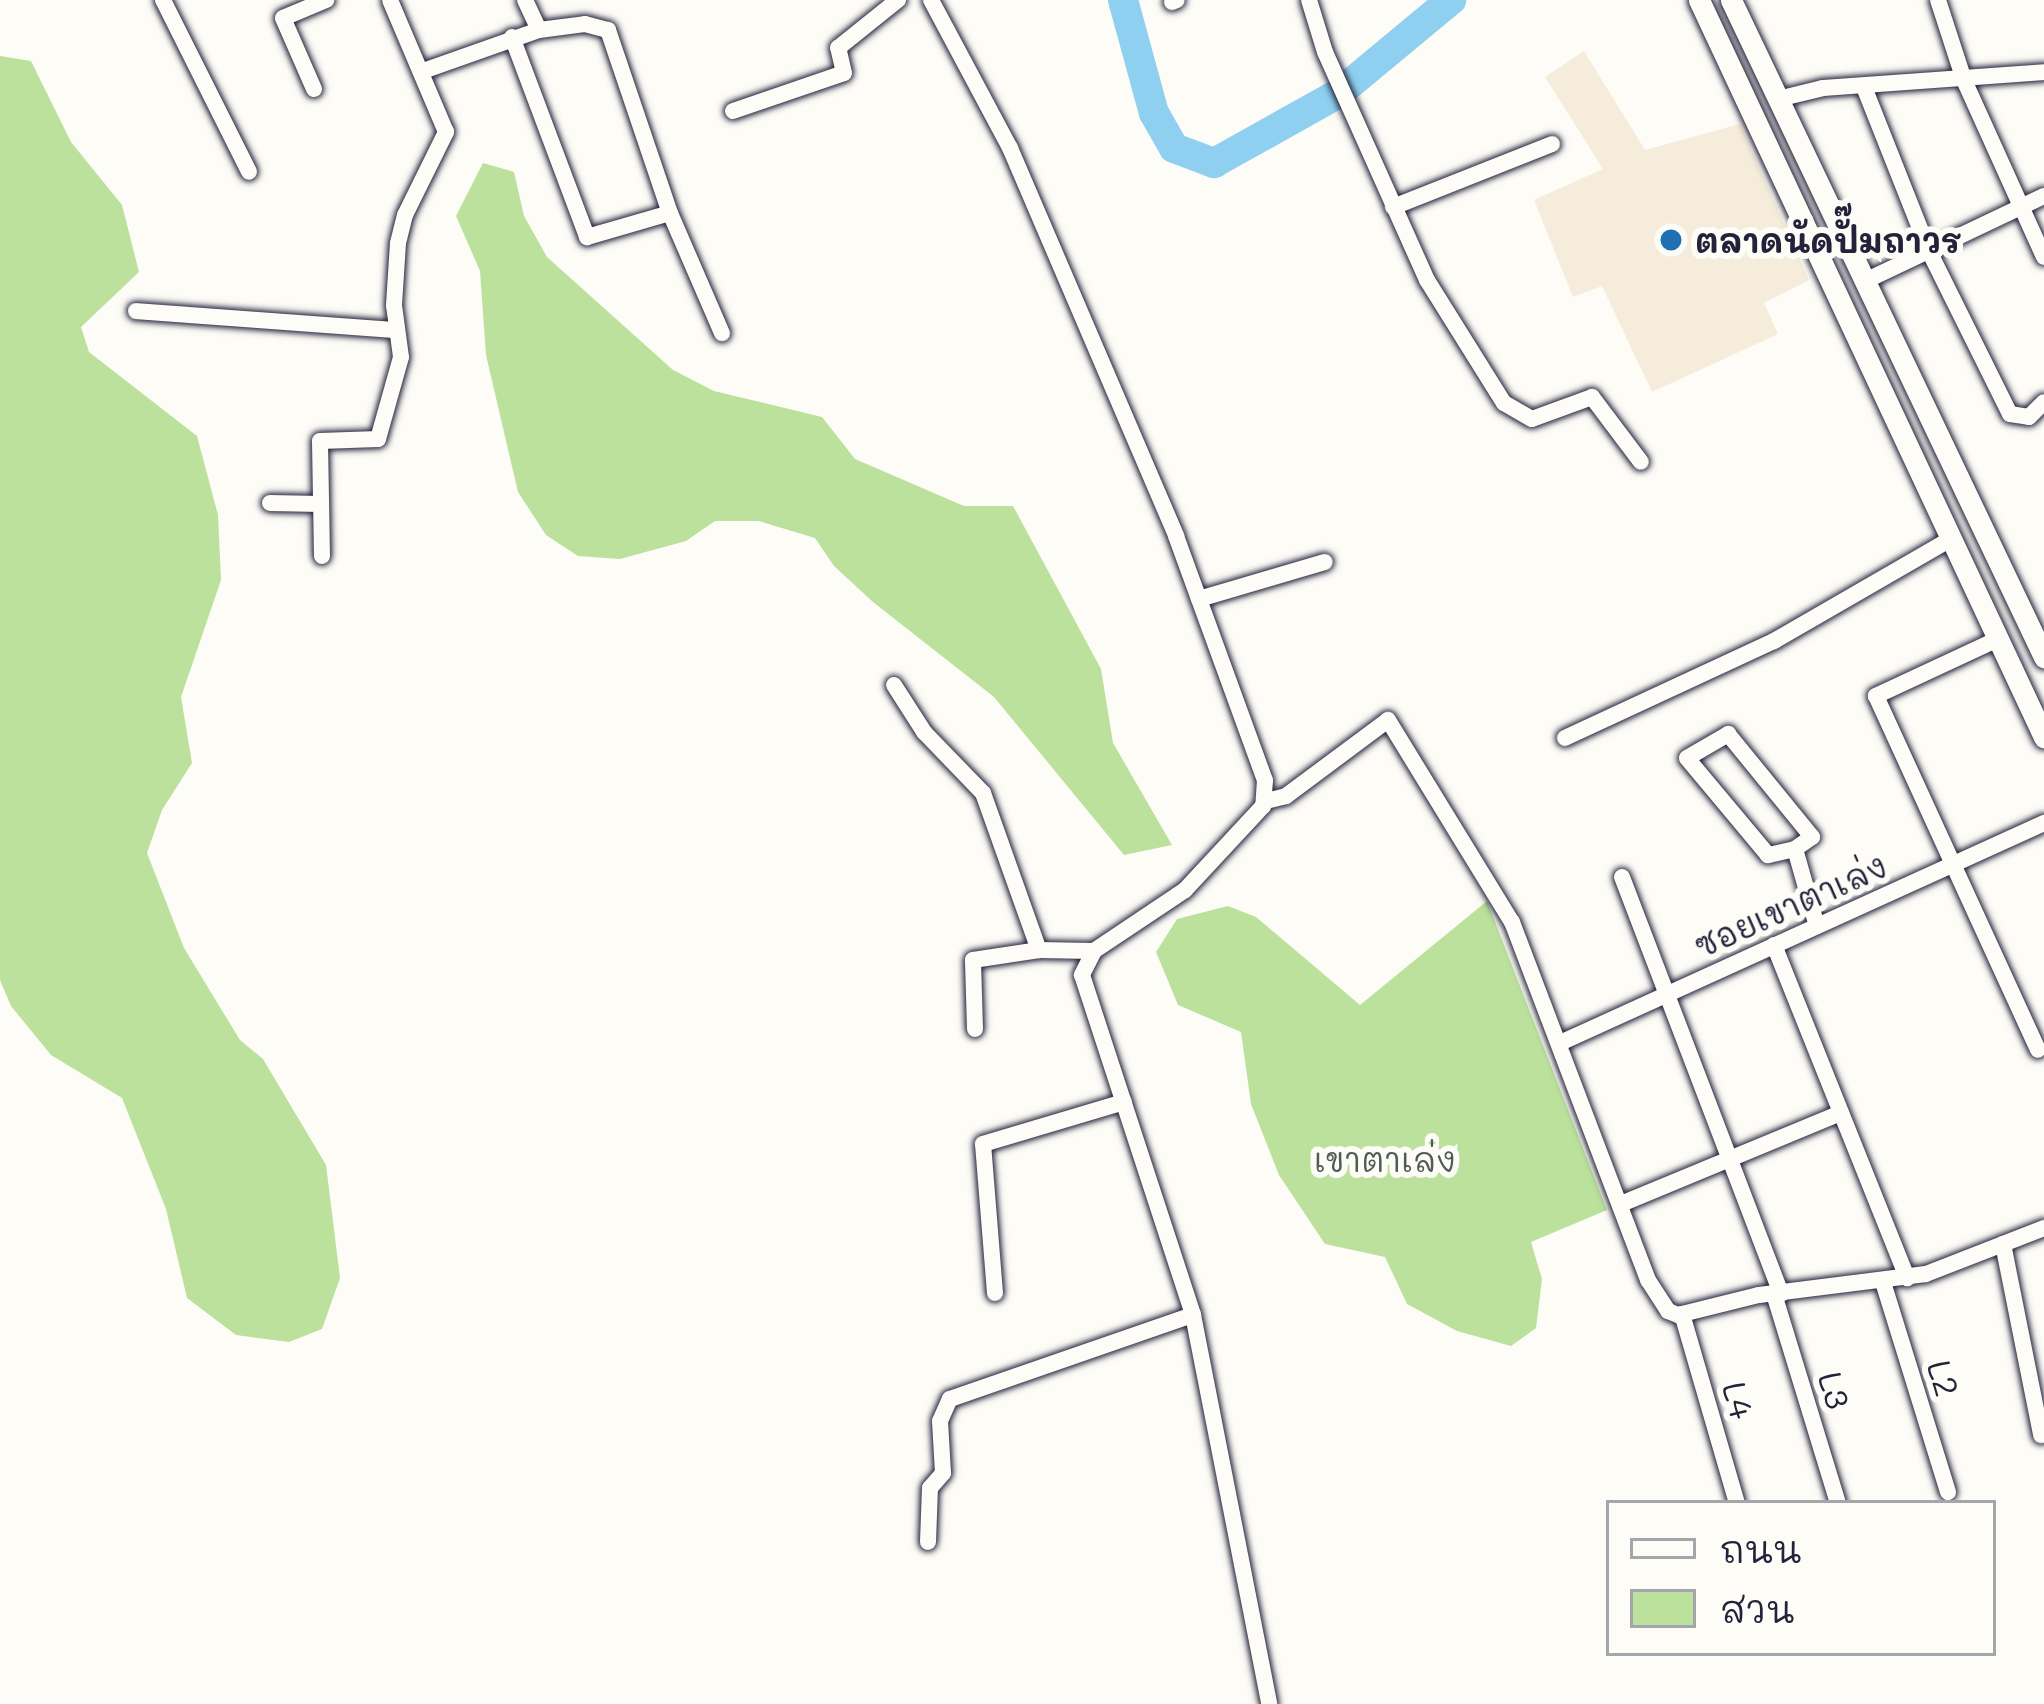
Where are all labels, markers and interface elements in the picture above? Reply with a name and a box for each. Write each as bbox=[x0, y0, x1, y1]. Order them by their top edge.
place label: ตลาดนัดปั๊มถาวร bbox=[1695, 220, 1962, 260]
marker: ตลาดนัดปั๊มถาวร bbox=[1658, 227, 1684, 253]
street label: ซอยเขาตาเล่ง bbox=[1687, 845, 1893, 965]
park label: เขาตาเล่ง bbox=[1314, 1139, 1456, 1179]
street label: L2 bbox=[1920, 1355, 1968, 1401]
street label: L3 bbox=[1811, 1367, 1859, 1413]
street label: L4 bbox=[1715, 1377, 1763, 1423]
legend bbox=[1606, 1500, 1996, 1656]
text: ถนน bbox=[1720, 1525, 1802, 1572]
text: สวน bbox=[1720, 1585, 1794, 1632]

